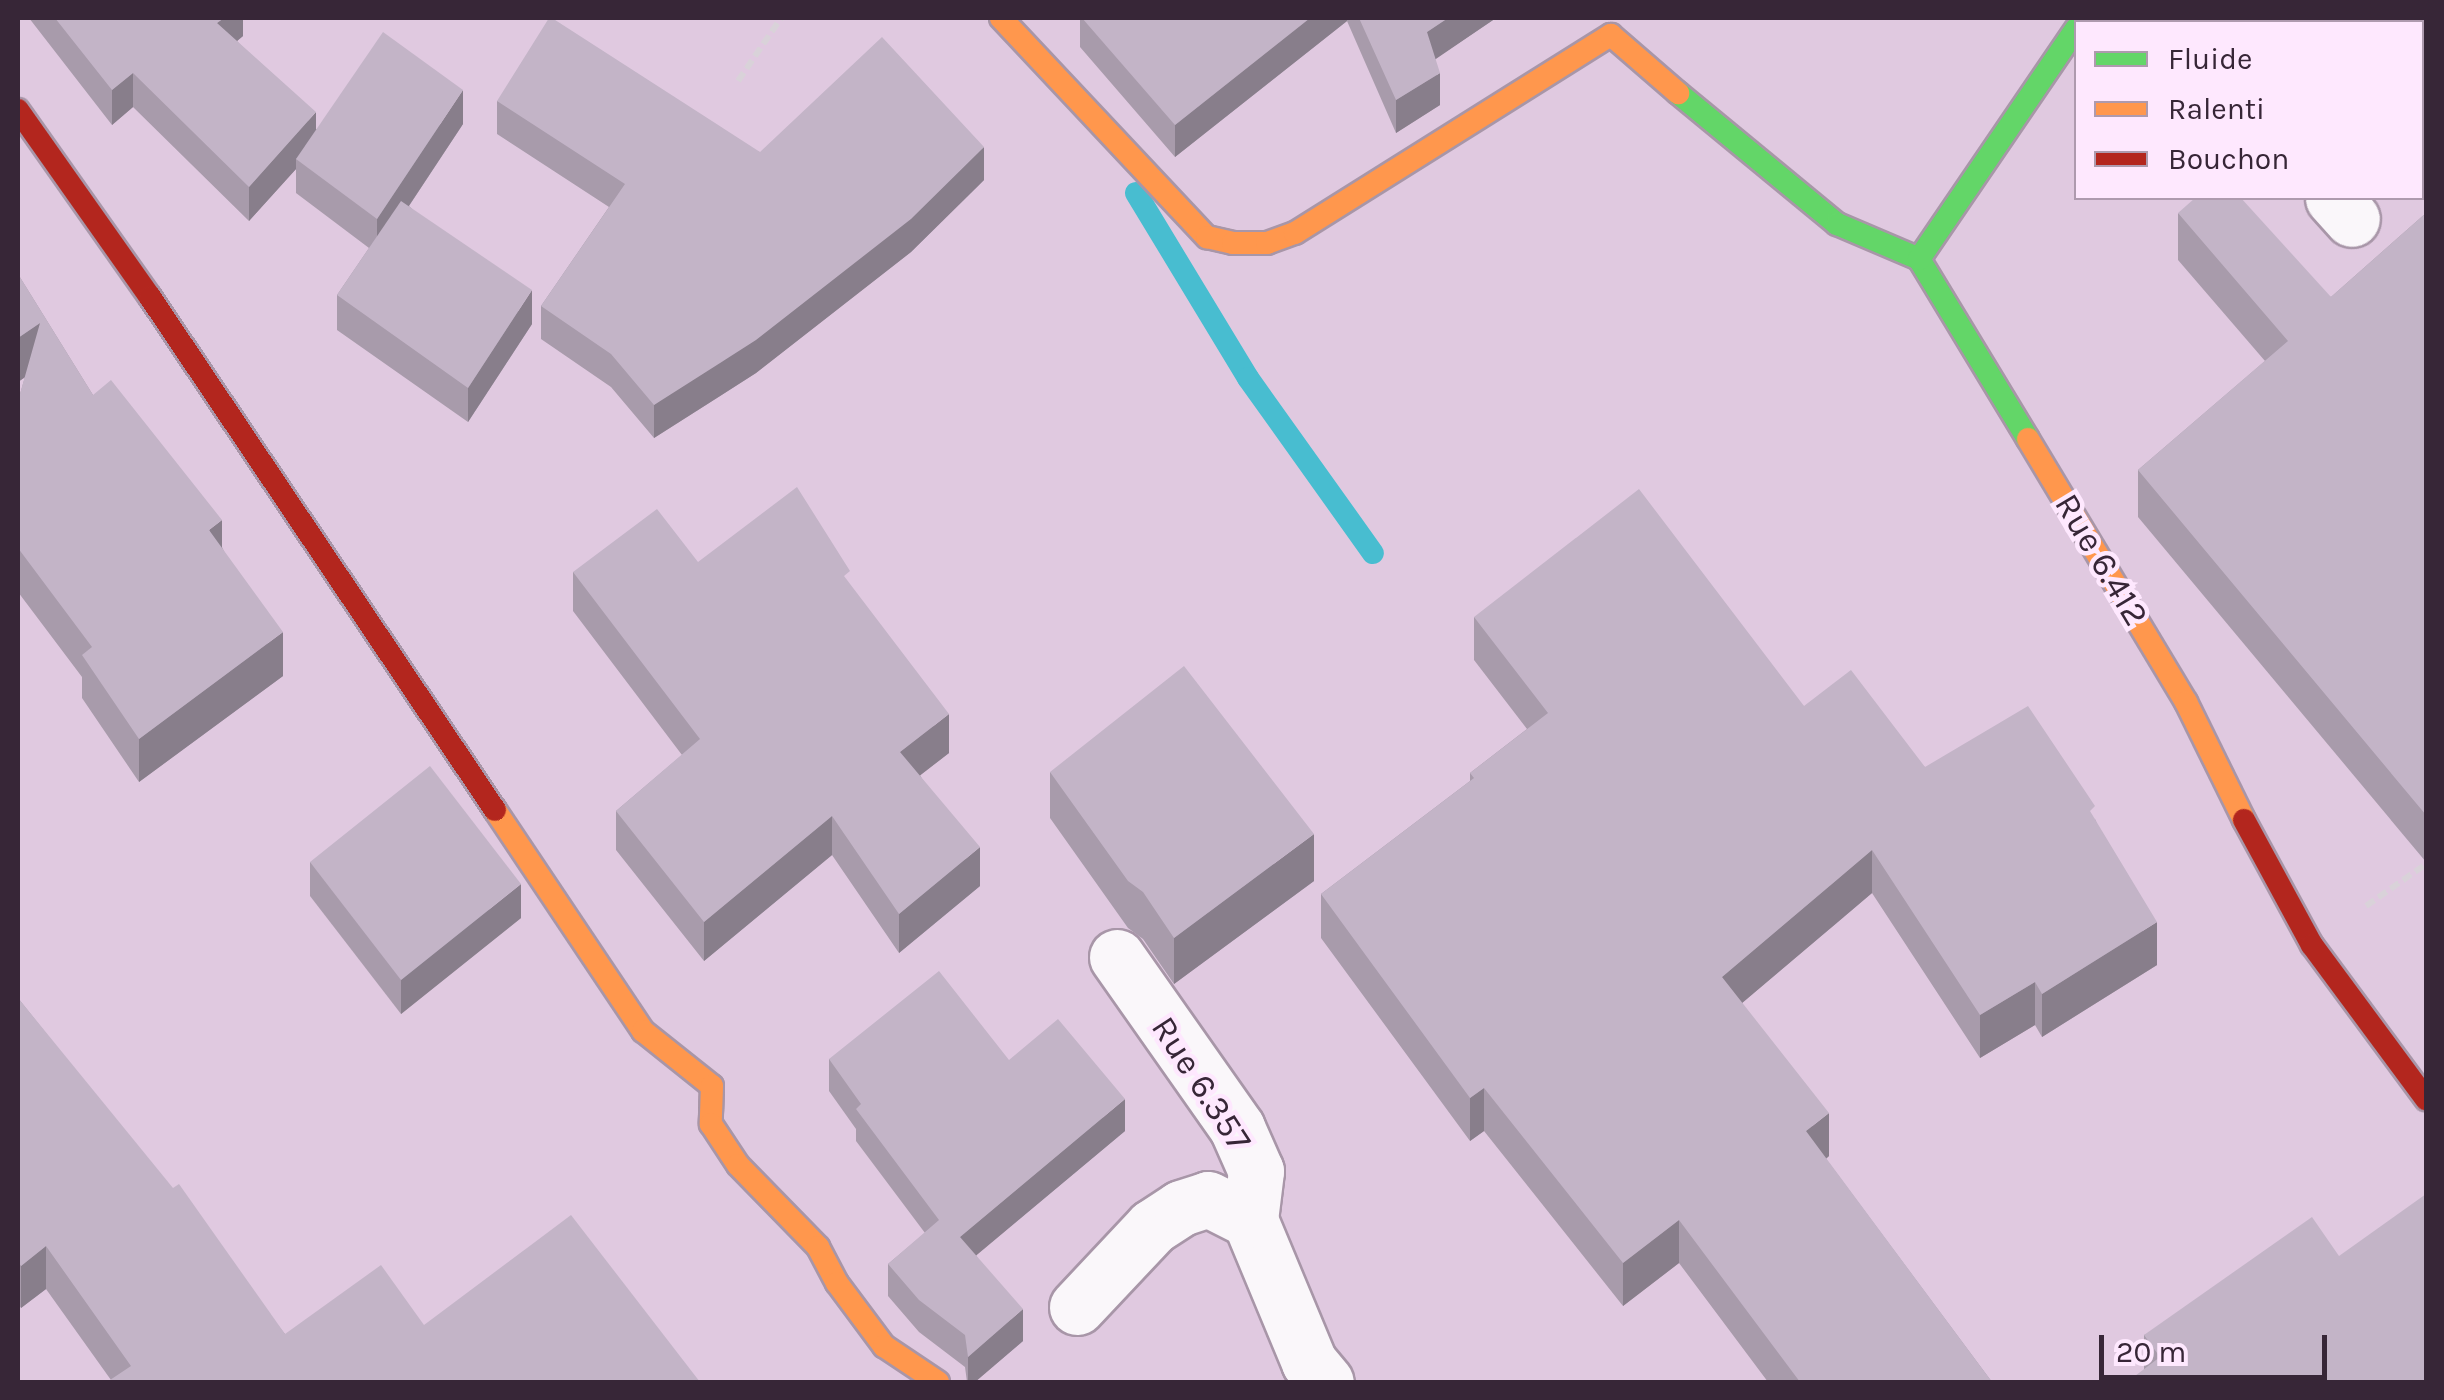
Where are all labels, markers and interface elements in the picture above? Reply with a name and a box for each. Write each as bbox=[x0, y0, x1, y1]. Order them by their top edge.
legend bbox=[2074, 20, 2424, 200]
text: Fluide bbox=[2168, 41, 2252, 77]
text: Ralenti bbox=[2168, 91, 2265, 127]
text: Bouchon bbox=[2168, 141, 2289, 177]
street label: Rue 6.412 bbox=[2045, 486, 2157, 634]
street label: Rue 6.357 bbox=[1142, 1009, 1260, 1159]
scale bar bbox=[2104, 1315, 2332, 1377]
text: 20 m bbox=[2116, 1334, 2186, 1370]

